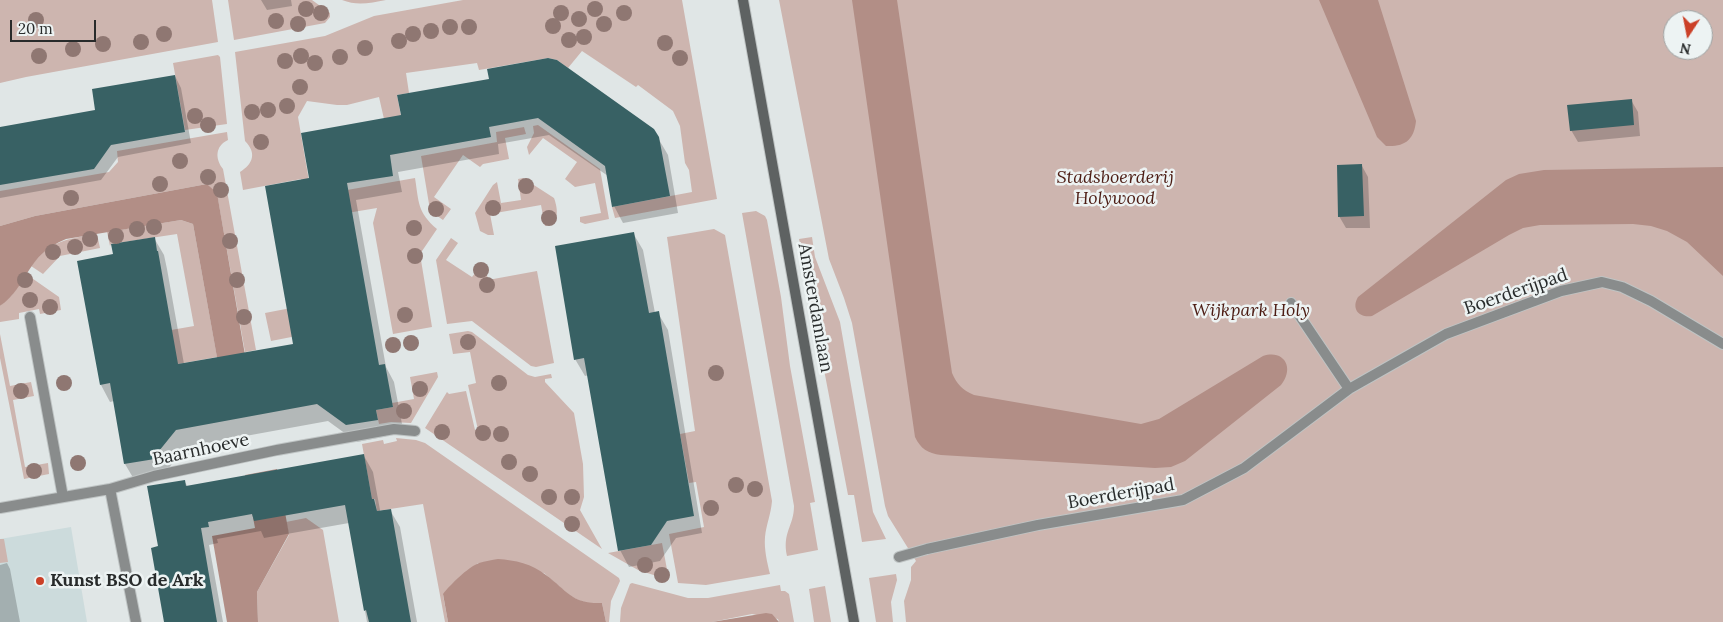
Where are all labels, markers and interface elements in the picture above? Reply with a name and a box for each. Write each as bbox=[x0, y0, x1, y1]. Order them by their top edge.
scale bar bbox=[12, 10, 99, 42]
north arrow bbox=[1663, 10, 1713, 60]
text: 20 m bbox=[18, 19, 53, 38]
text: N bbox=[1678, 39, 1692, 59]
park label: Stadsboerderij Holywood bbox=[1056, 167, 1174, 210]
street label: Amsterdamlaan bbox=[793, 242, 837, 374]
street label: Boerderijpad bbox=[1461, 264, 1571, 320]
park label: Wijkpark Holy bbox=[1192, 300, 1310, 322]
street label: Baarnhoeve bbox=[151, 429, 251, 471]
street label: Boerderijpad bbox=[1066, 474, 1176, 514]
place label: Kunst BSO de Ark bbox=[50, 570, 203, 592]
marker: Kunst BSO de Ark bbox=[34, 575, 46, 587]

